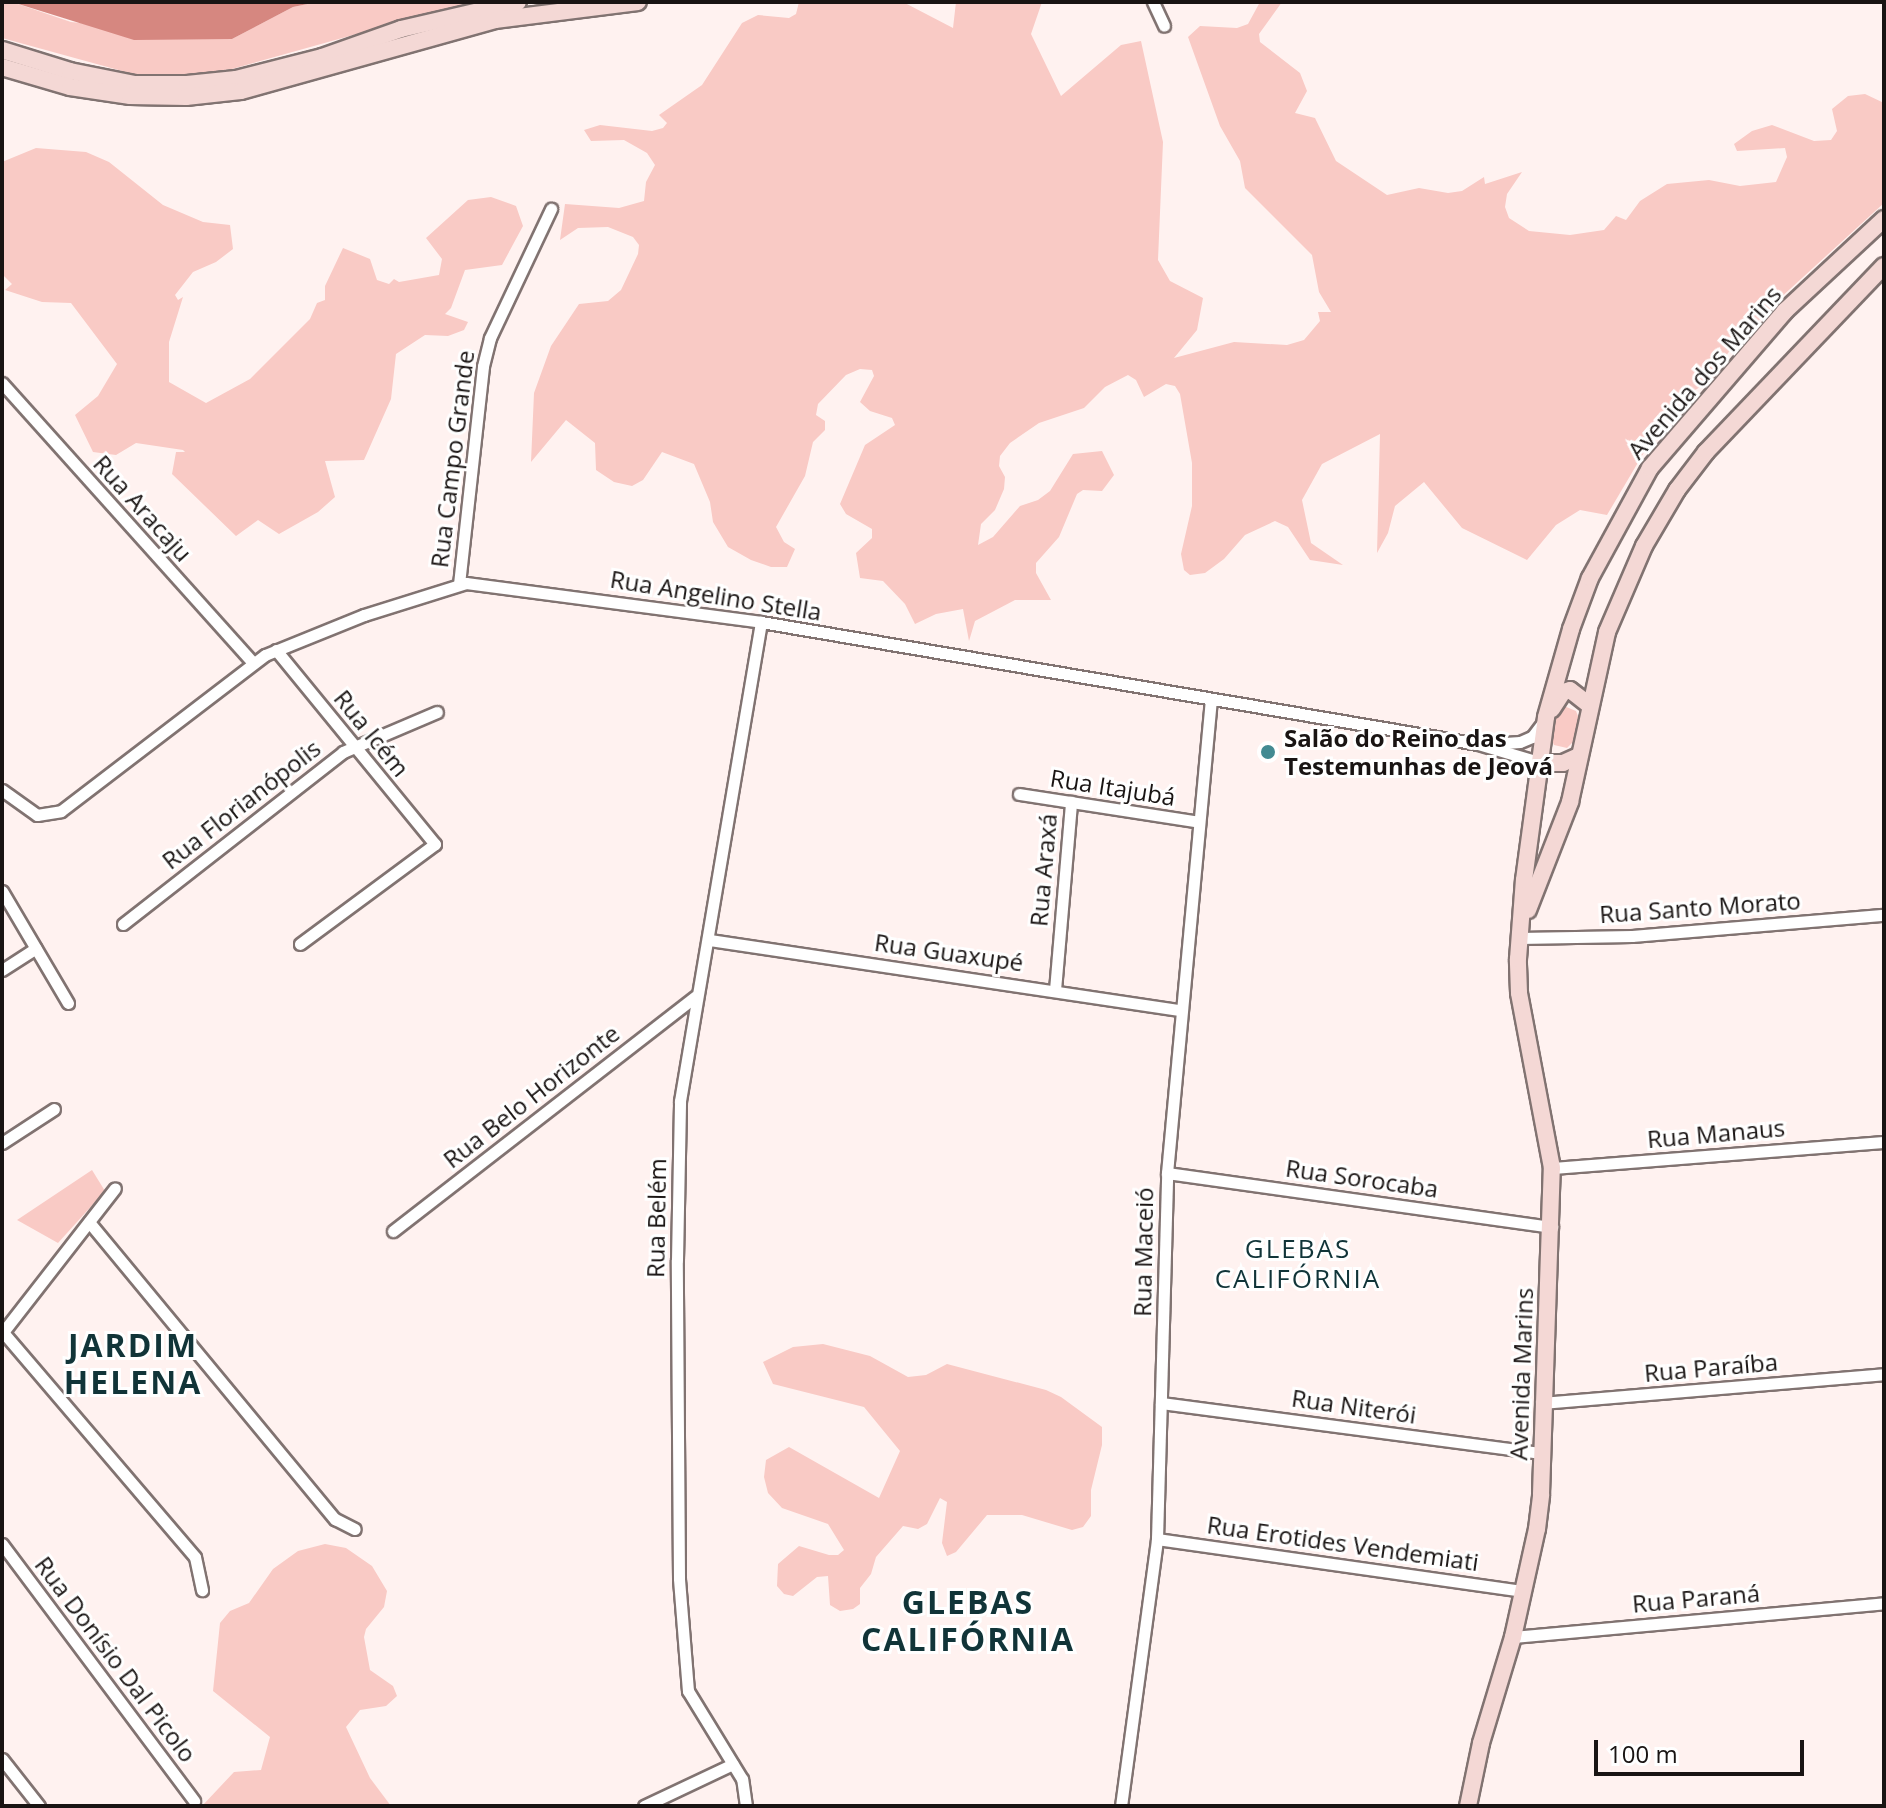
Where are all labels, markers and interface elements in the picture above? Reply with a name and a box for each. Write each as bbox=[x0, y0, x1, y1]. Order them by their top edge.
street label: Avenida dos Marins bbox=[1621, 280, 1787, 464]
street label: Rua Campo Grande bbox=[424, 349, 480, 569]
street label: Rua Aracaju bbox=[88, 449, 198, 567]
street label: Rua Angelino Stella bbox=[608, 564, 824, 626]
street label: Rua Icém bbox=[328, 684, 416, 782]
place label: Salão do Reino das Testemunhas de Jeová bbox=[1284, 724, 1553, 780]
street label: Rua Florianópolis bbox=[156, 733, 326, 875]
marker: Salão do Reino das Testemunhas de Jeová bbox=[1259, 743, 1277, 761]
street label: Rua Itajubá bbox=[1048, 763, 1178, 811]
street label: Rua Araxá bbox=[1024, 812, 1062, 928]
street label: Rua Santo Morato bbox=[1598, 886, 1802, 928]
street label: Rua Guaxupé bbox=[873, 927, 1025, 977]
street label: Rua Belo Horizonte bbox=[437, 1018, 625, 1174]
street label: Rua Manaus bbox=[1646, 1113, 1786, 1153]
street label: Rua Sorocaba bbox=[1284, 1153, 1440, 1203]
street label: Rua Belém bbox=[641, 1158, 671, 1278]
street label: Rua Maceió bbox=[1127, 1187, 1159, 1317]
district label: GLEBAS CALIFÓRNIA bbox=[1215, 1233, 1381, 1294]
street label: Avenida Marins bbox=[1504, 1287, 1538, 1461]
district label: JARDIM HELENA bbox=[64, 1327, 202, 1402]
street label: Rua Paraíba bbox=[1643, 1347, 1779, 1387]
street label: Rua Niterói bbox=[1290, 1383, 1418, 1429]
street label: Rua Erotides Vendemiati bbox=[1205, 1510, 1481, 1576]
street label: Rua Donísio Dal Picolo bbox=[29, 1551, 203, 1767]
street label: Rua Paraná bbox=[1631, 1578, 1761, 1618]
district label: GLEBAS CALIFÓRNIA bbox=[861, 1584, 1075, 1659]
scale bar bbox=[1598, 1724, 1808, 1774]
text: 100 m bbox=[1608, 1737, 1678, 1770]

